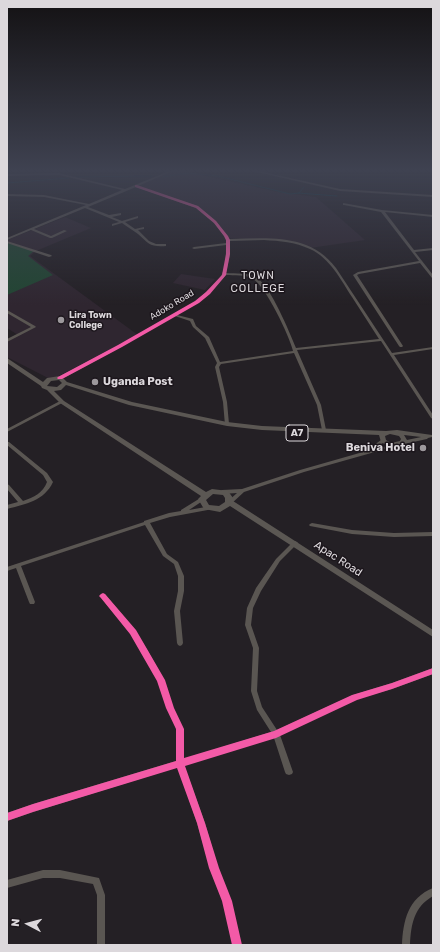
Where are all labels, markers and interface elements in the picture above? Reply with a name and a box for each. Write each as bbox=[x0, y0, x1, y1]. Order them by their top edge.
district label: TOWN COLLEGE bbox=[231, 269, 285, 295]
street label: Adoko Road bbox=[148, 288, 196, 322]
place label: Lira Town College bbox=[69, 310, 112, 331]
marker: Lira Town College bbox=[56, 315, 66, 325]
place label: Uganda Post bbox=[103, 375, 173, 389]
marker: Uganda Post bbox=[90, 377, 100, 387]
road number: A7 bbox=[286, 425, 308, 441]
place label: Beniva Hotel bbox=[346, 441, 415, 455]
marker: Beniva Hotel bbox=[418, 443, 428, 453]
street label: Apac Road bbox=[311, 539, 365, 579]
north arrow bbox=[8, 904, 48, 944]
text: N bbox=[9, 918, 22, 927]

